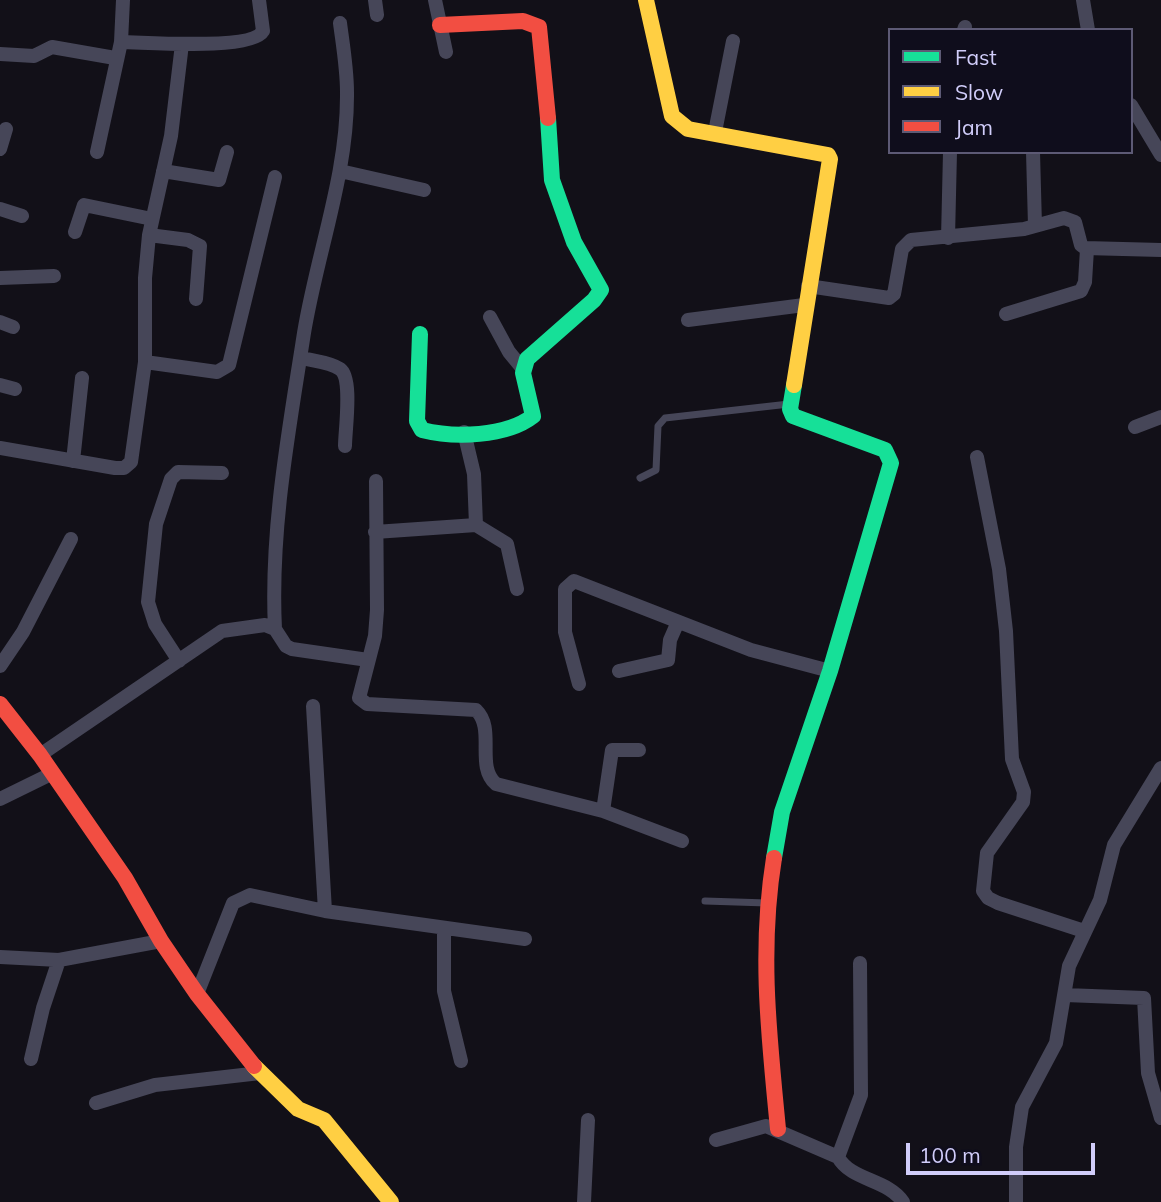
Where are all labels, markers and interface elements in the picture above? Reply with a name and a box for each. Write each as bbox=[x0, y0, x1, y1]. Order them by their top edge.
legend bbox=[888, 28, 1133, 154]
text: Fast bbox=[955, 44, 997, 70]
text: Slow bbox=[955, 79, 1003, 105]
text: Jam bbox=[955, 114, 993, 140]
scale bar bbox=[909, 1128, 1098, 1172]
text: 100 m bbox=[919, 1142, 981, 1168]

